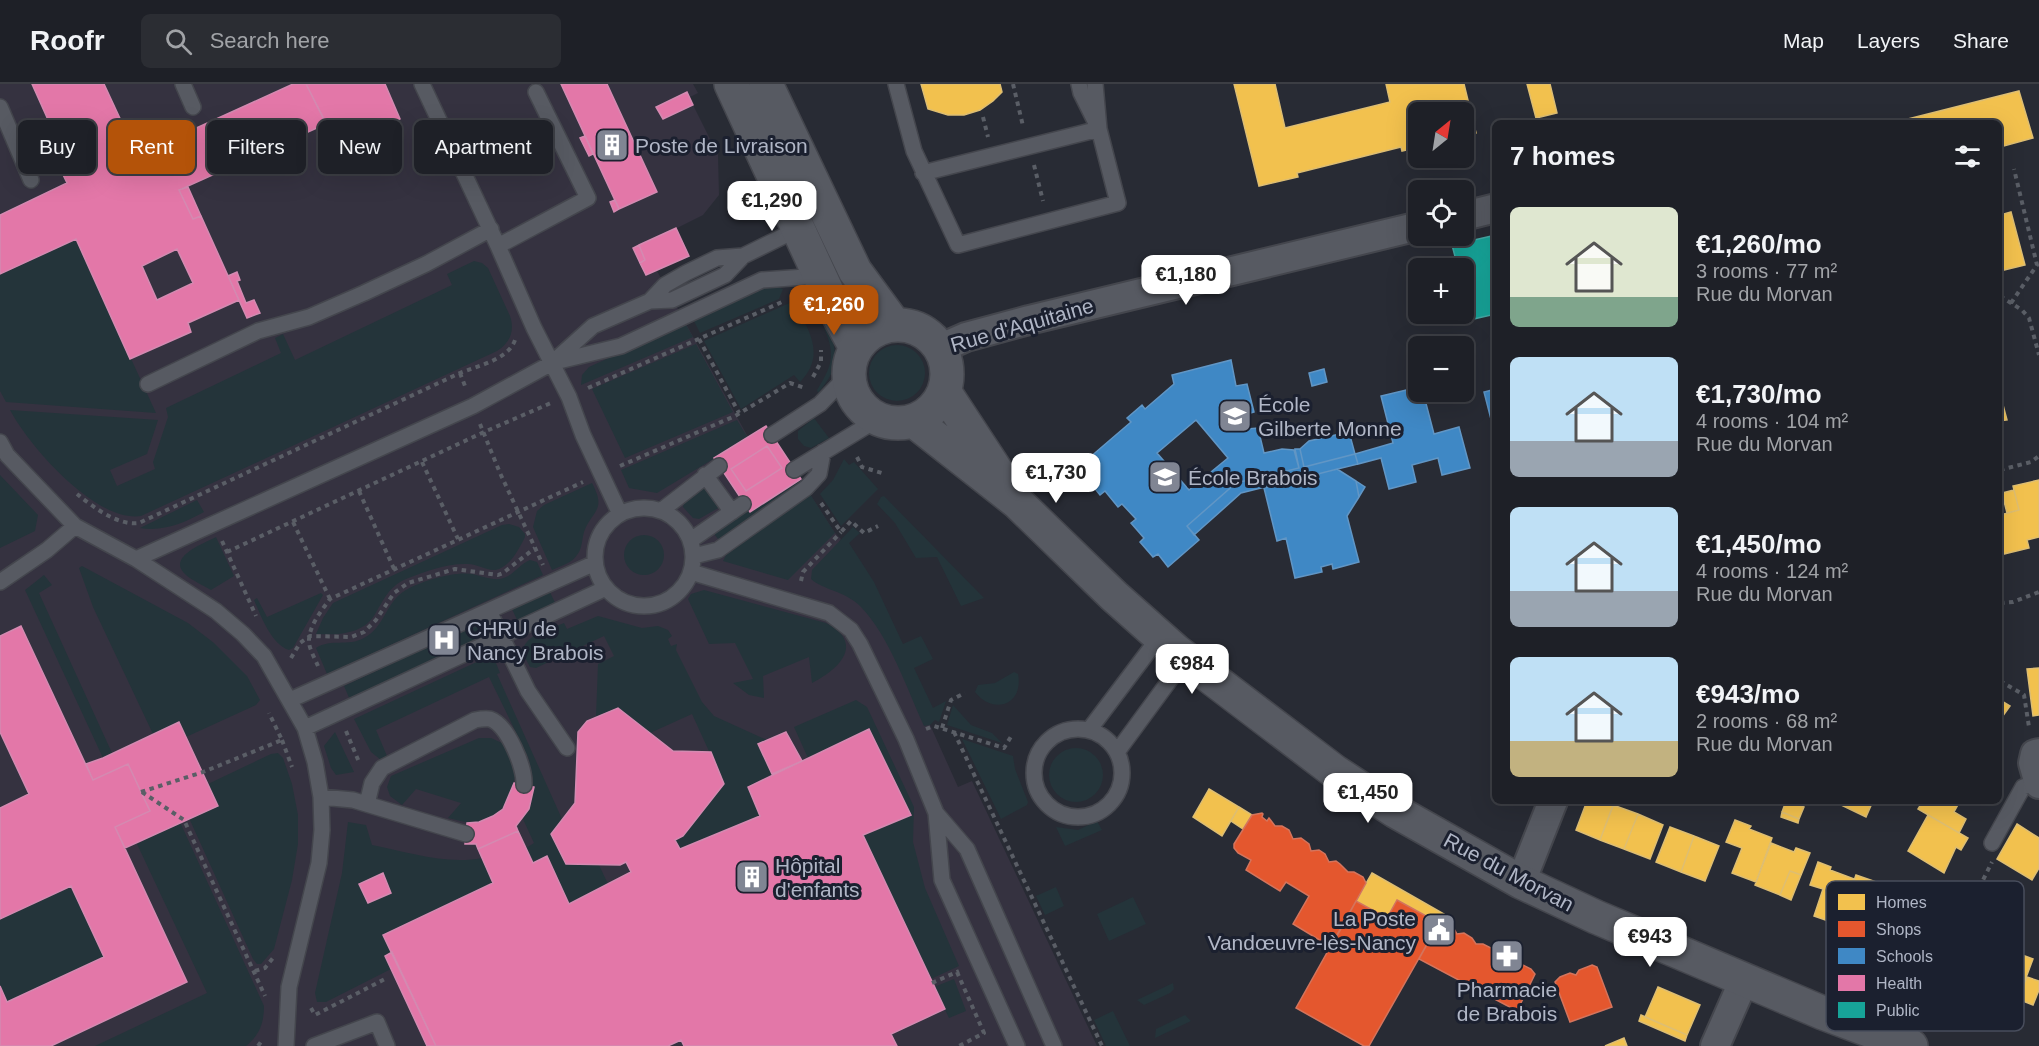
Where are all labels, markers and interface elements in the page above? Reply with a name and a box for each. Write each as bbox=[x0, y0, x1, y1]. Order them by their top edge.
search box bbox=[141, 14, 561, 68]
text: Roofr bbox=[30, 25, 105, 56]
icon: search bbox=[162, 25, 195, 58]
text: Search here bbox=[210, 28, 330, 53]
text: Map bbox=[1783, 29, 1824, 52]
text: Layers bbox=[1857, 29, 1920, 52]
text: Share bbox=[1953, 29, 2009, 52]
north arrow bbox=[1408, 102, 1474, 168]
map controls bbox=[1408, 102, 1474, 402]
chip: Buy bbox=[18, 120, 96, 174]
chip: Rent bbox=[108, 120, 195, 174]
chip: Filters bbox=[207, 120, 306, 174]
chip: New bbox=[318, 120, 402, 174]
chip: Apartment bbox=[414, 120, 553, 174]
building icon: Poste de Livraison bbox=[594, 127, 630, 163]
place label: Poste de Livraison bbox=[635, 134, 808, 157]
icon: filters bbox=[1951, 140, 1984, 173]
text: 7 homes bbox=[1510, 141, 1616, 171]
button: locate bbox=[1408, 180, 1474, 246]
pin: €1,290 bbox=[723, 181, 821, 232]
text: €1,290 bbox=[741, 189, 803, 211]
text: €1,260/mo bbox=[1696, 229, 1822, 259]
icon: home bbox=[1558, 231, 1630, 303]
pin: €1,180 bbox=[1137, 255, 1235, 306]
button: + bbox=[1408, 258, 1474, 324]
text: 3 rooms · 77 m² bbox=[1696, 260, 1837, 282]
text: €1,180 bbox=[1155, 263, 1217, 285]
text: Rue du Morvan bbox=[1696, 283, 1833, 305]
pin: €1,260 bbox=[785, 285, 883, 336]
text: €1,260 bbox=[803, 293, 865, 315]
street label: Rue d'Aquitaine bbox=[948, 294, 1096, 356]
button: − bbox=[1408, 336, 1474, 402]
text: €1,730/mo bbox=[1696, 379, 1822, 409]
icon: home bbox=[1558, 381, 1630, 453]
place label: École Gilberte Monne bbox=[1258, 393, 1402, 440]
school or university icon: École Gilberte Monne bbox=[1217, 398, 1253, 434]
text: 4 rooms · 104 m² bbox=[1696, 410, 1848, 432]
text: Rue du Morvan bbox=[1696, 433, 1833, 455]
pin: €1,730 bbox=[1007, 453, 1105, 504]
school or university icon: École Brabois bbox=[1147, 459, 1183, 495]
text: €1,730 bbox=[1025, 461, 1087, 483]
place label: École Brabois bbox=[1188, 466, 1318, 489]
text: €1,450/mo bbox=[1696, 529, 1822, 559]
icon: home bbox=[1558, 531, 1630, 603]
text: 4 rooms · 124 m² bbox=[1696, 560, 1848, 582]
text: Rue du Morvan bbox=[1696, 583, 1833, 605]
place label: CHRU de Nancy Brabois bbox=[467, 617, 604, 664]
hospital icon: CHRU de Nancy Brabois bbox=[426, 622, 462, 658]
pin: €984 bbox=[1156, 644, 1228, 695]
text: €984 bbox=[1170, 652, 1214, 674]
text: €943/mo bbox=[1696, 679, 1800, 709]
icon: home bbox=[1558, 681, 1630, 753]
text: 2 rooms · 68 m² bbox=[1696, 710, 1837, 732]
text: Rue du Morvan bbox=[1696, 733, 1833, 755]
pin: €1,450 bbox=[1319, 773, 1417, 824]
text: €1,450 bbox=[1337, 781, 1399, 803]
street label: Rue du Morvan bbox=[1440, 828, 1578, 916]
place label: Hôpital d'enfants bbox=[775, 854, 860, 901]
building icon: Hôpital d'enfants bbox=[734, 859, 770, 895]
legend bbox=[1826, 881, 2024, 1031]
text: Homes bbox=[1876, 894, 1927, 911]
place label: La Poste Vandœuvre-lès-Nancy bbox=[1207, 907, 1416, 954]
public building icon: La Poste Vandœuvre-lès-Nancy bbox=[1421, 912, 1457, 948]
pin: €943 bbox=[1614, 917, 1686, 968]
text: Shops bbox=[1876, 921, 1921, 938]
text: €943 bbox=[1628, 925, 1672, 947]
pharmacy icon: Pharmacie de Brabois bbox=[1489, 938, 1525, 974]
text: Schools bbox=[1876, 948, 1933, 965]
text: Health bbox=[1876, 975, 1922, 992]
place label: Pharmacie de Brabois bbox=[1457, 978, 1557, 1025]
text: Public bbox=[1876, 1002, 1920, 1019]

